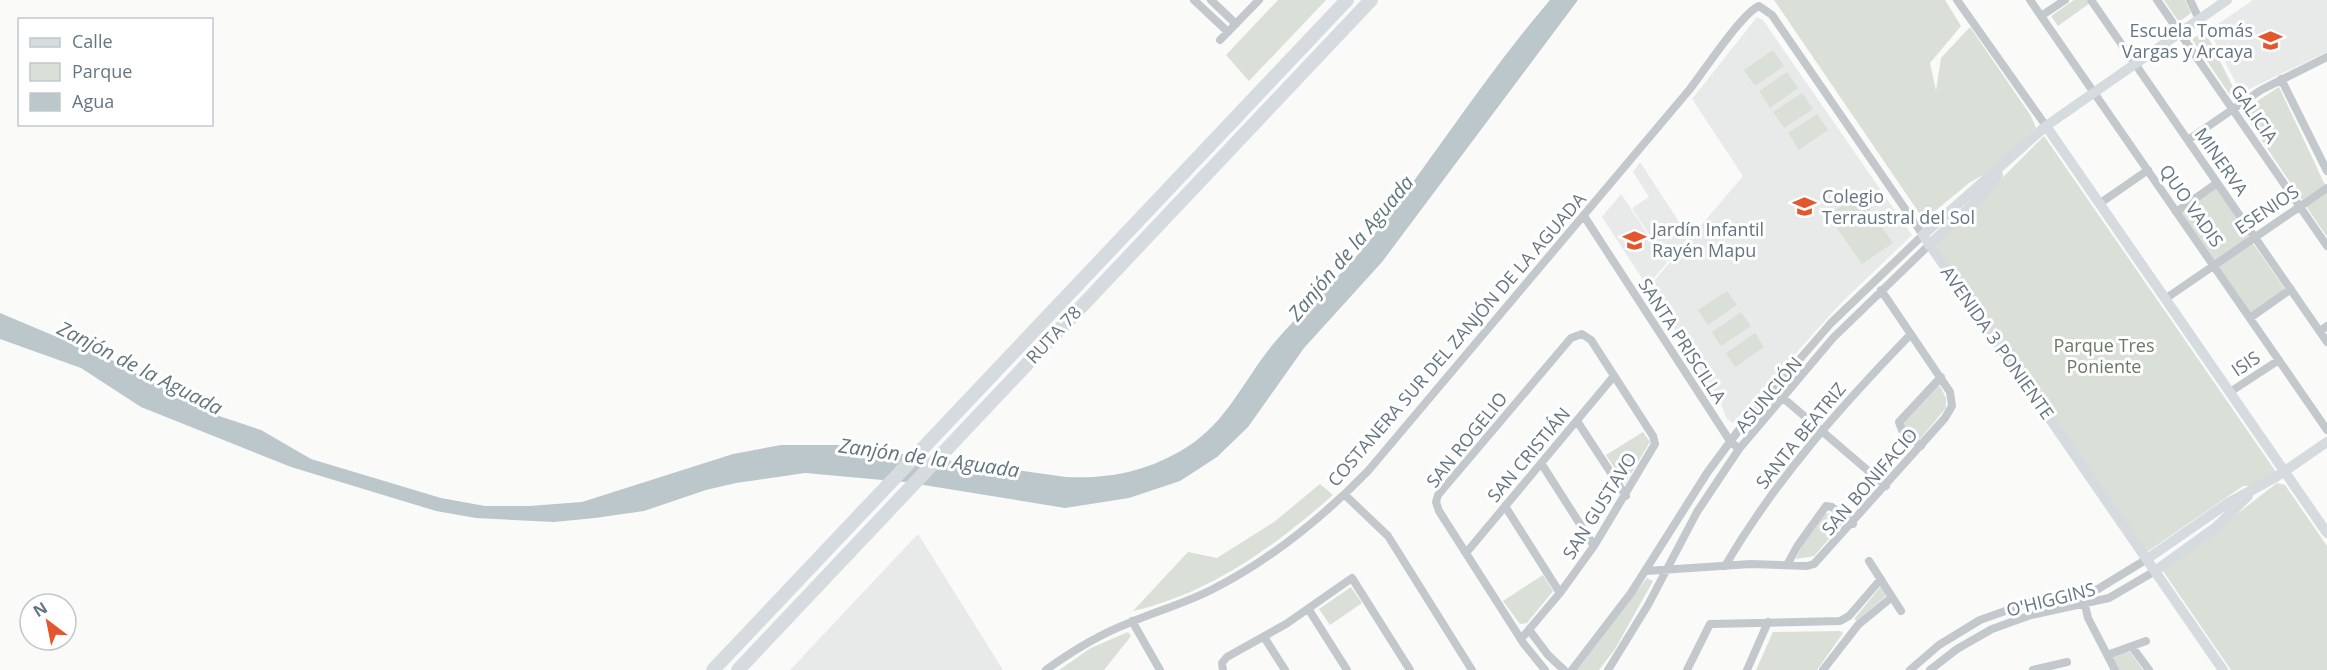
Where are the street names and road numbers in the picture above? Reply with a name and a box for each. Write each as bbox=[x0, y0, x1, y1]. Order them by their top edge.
street label: GALICIA bbox=[2226, 79, 2284, 148]
street label: MINERVA bbox=[2190, 123, 2254, 201]
street label: QUO VADIS bbox=[2154, 159, 2229, 252]
street label: ESENIOS bbox=[2230, 179, 2303, 239]
street label: COSTANERA SUR DEL ZANJÓN DE LA AGUADA bbox=[1322, 187, 1591, 491]
street label: AVENIDA 3 PONIENTE bbox=[1936, 261, 2060, 424]
street label: SANTA PRISCILLA bbox=[1634, 273, 1732, 408]
street label: RUTA 78 bbox=[1020, 300, 1086, 368]
street label: ISIS bbox=[2226, 345, 2265, 381]
street label: ASUNCIÓN bbox=[1730, 351, 1807, 437]
street label: SANTA BEATRIZ bbox=[1750, 377, 1850, 493]
street label: SAN ROGELIO bbox=[1420, 387, 1512, 492]
street label: SAN CRISTIÁN bbox=[1482, 402, 1575, 507]
street label: SAN BONIFACIO bbox=[1816, 423, 1922, 540]
street label: SAN GUSTAVO bbox=[1557, 448, 1642, 563]
street label: O'HIGGINS bbox=[2004, 576, 2098, 622]

